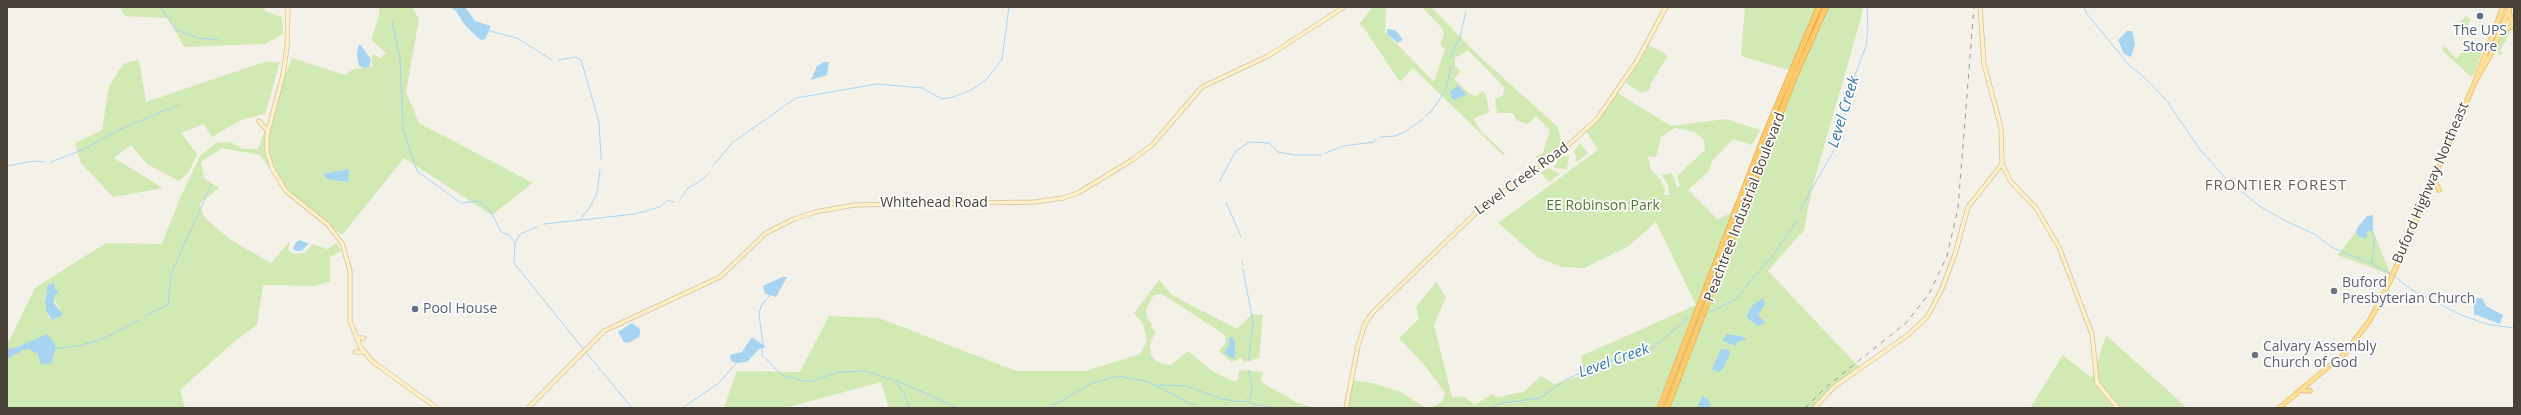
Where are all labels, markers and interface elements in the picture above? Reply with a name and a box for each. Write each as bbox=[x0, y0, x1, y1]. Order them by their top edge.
marker: The UPS Store bbox=[2475, 11, 2485, 21]
place label: The UPS Store bbox=[2453, 23, 2507, 56]
water label: Level Creek bbox=[1825, 74, 1863, 150]
street label: Buford Highway Northeast bbox=[2389, 100, 2473, 266]
street label: Peachtree Industrial Boulevard bbox=[1701, 110, 1789, 304]
street label: Level Creek Road bbox=[1472, 139, 1572, 219]
district label: FRONTIER FOREST bbox=[2205, 177, 2347, 195]
street label: Whitehead Road bbox=[880, 195, 988, 211]
park label: EE Robinson Park bbox=[1546, 198, 1660, 214]
place label: Buford Presbyterian Church bbox=[2342, 275, 2475, 308]
marker: Buford Presbyterian Church bbox=[2329, 286, 2339, 296]
place label: Pool House bbox=[423, 301, 497, 317]
marker: Pool House bbox=[410, 304, 420, 314]
place label: Calvary Assembly Church of God bbox=[2263, 339, 2376, 372]
water label: Level Creek bbox=[1576, 340, 1652, 382]
marker: Calvary Assembly Church of God bbox=[2250, 350, 2260, 360]

